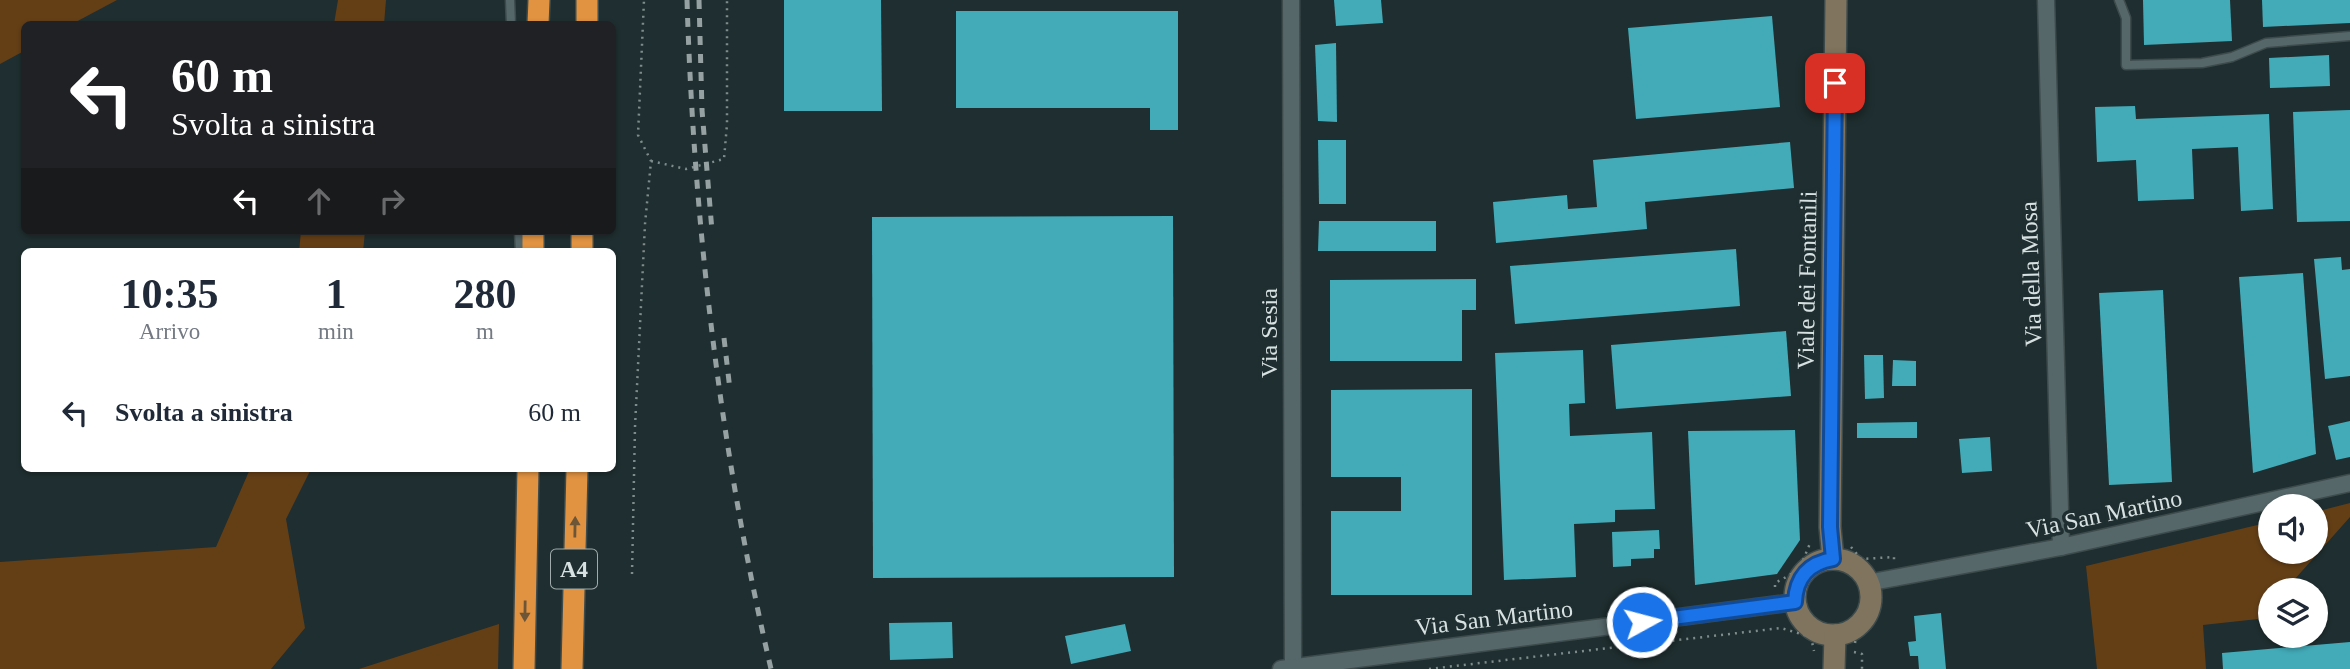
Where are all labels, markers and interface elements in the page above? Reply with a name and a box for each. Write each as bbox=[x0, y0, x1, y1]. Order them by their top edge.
text: 60 m bbox=[171, 48, 273, 103]
icon: left bbox=[56, 49, 147, 140]
pin bbox=[1805, 53, 1865, 113]
icon: arrive bbox=[1816, 64, 1854, 102]
text: Svolta a sinistra bbox=[171, 106, 375, 142]
icon: left bbox=[227, 182, 265, 220]
icon: ahead bbox=[300, 182, 338, 220]
icon: right bbox=[373, 182, 411, 220]
street label: Viale dei Fontanili bbox=[1792, 190, 1822, 369]
street label: Via della Mosa bbox=[2015, 201, 2047, 347]
text: 10:35 bbox=[121, 271, 219, 317]
text: 1 bbox=[325, 271, 346, 317]
text: 280 bbox=[453, 271, 516, 317]
street label: Via Sesia bbox=[1256, 288, 1282, 378]
text: Arrivo bbox=[139, 319, 200, 344]
text: min bbox=[318, 319, 354, 344]
text: m bbox=[476, 319, 494, 344]
icon: left bbox=[56, 394, 94, 432]
text: Svolta a sinistra bbox=[115, 398, 293, 427]
text: 60 m bbox=[528, 398, 581, 427]
street label: Via San Martino bbox=[2024, 485, 2184, 543]
map controls bbox=[2258, 494, 2328, 648]
button: sound bbox=[2258, 494, 2328, 564]
one-way arrow bbox=[570, 516, 581, 538]
road number: A4 bbox=[551, 550, 597, 589]
button: layers bbox=[2258, 578, 2328, 648]
position arrow bbox=[1605, 585, 1679, 659]
street label: Via San Martino bbox=[1414, 595, 1574, 641]
one-way arrow bbox=[519, 600, 531, 622]

